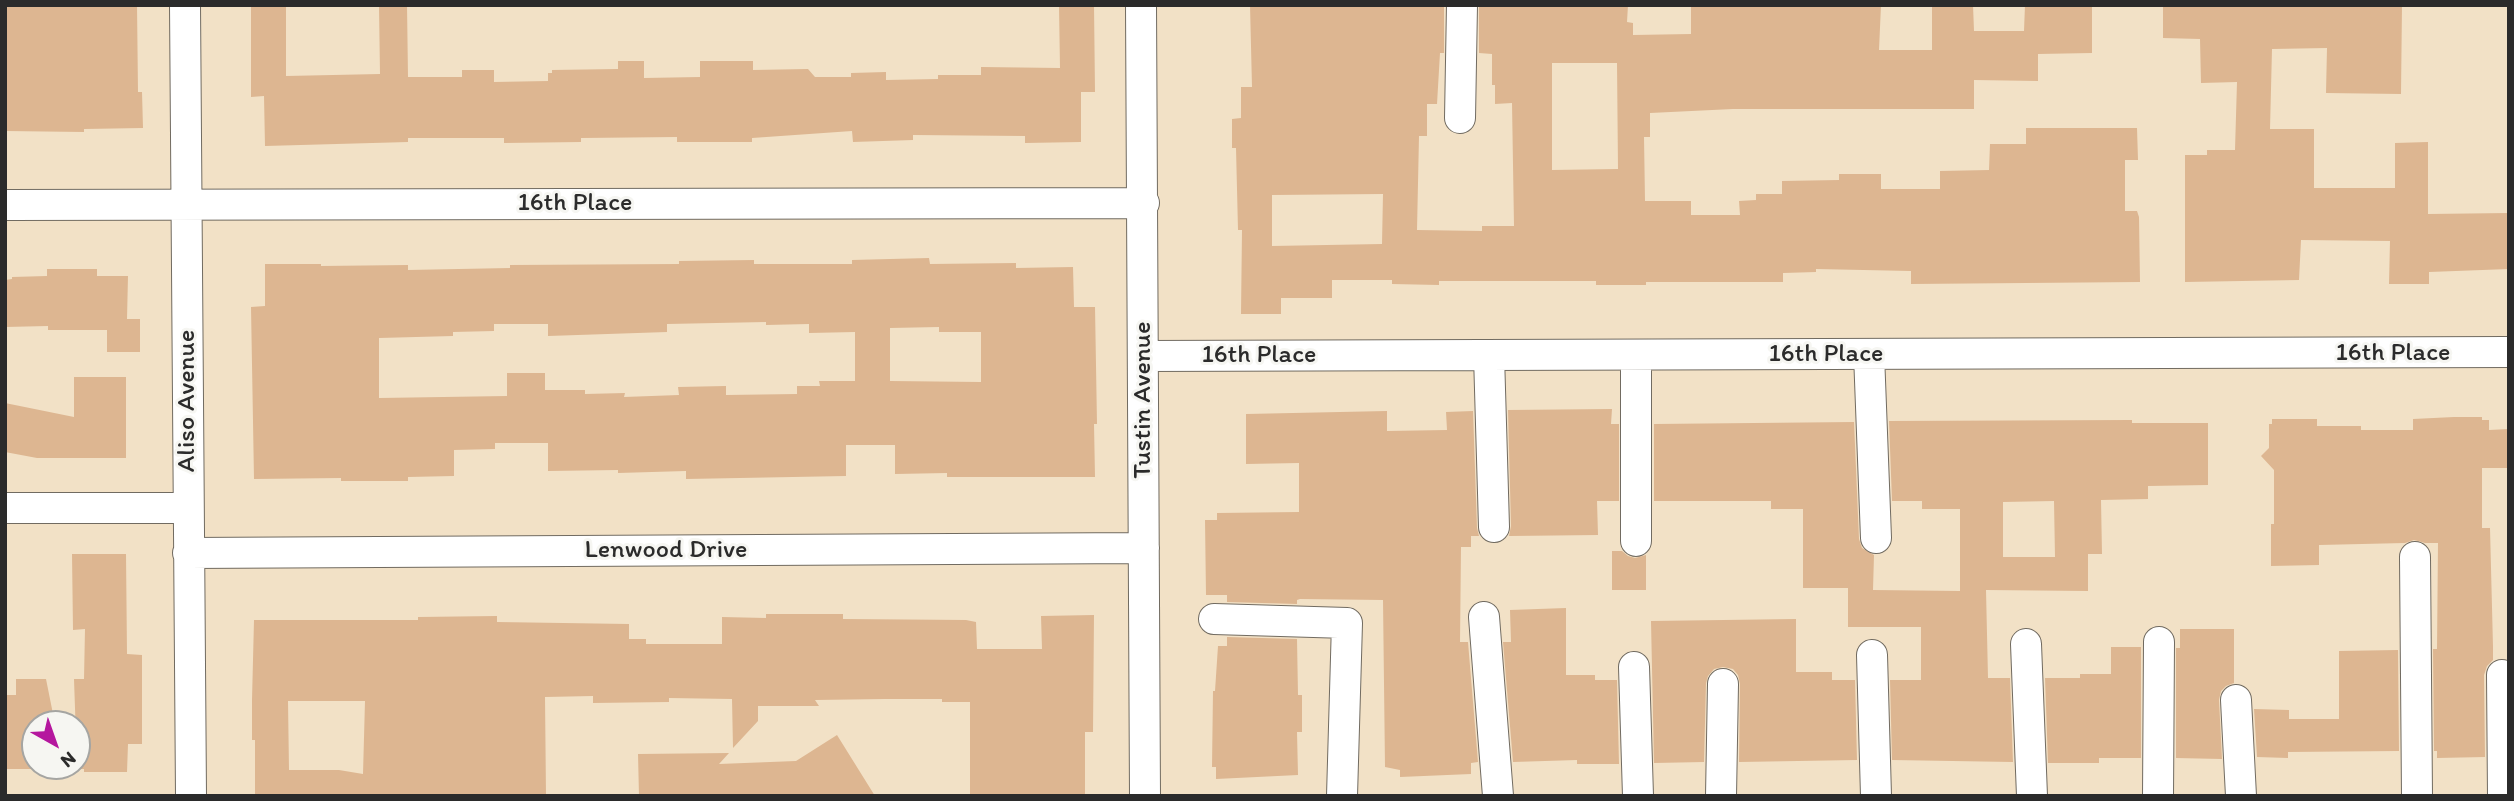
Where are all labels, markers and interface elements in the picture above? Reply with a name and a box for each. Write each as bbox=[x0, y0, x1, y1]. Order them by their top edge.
street label: 16th Place bbox=[518, 187, 632, 219]
street label: Tustin Avenue bbox=[1127, 322, 1159, 478]
street label: Aliso Avenue bbox=[171, 330, 203, 472]
street label: 16th Place bbox=[2336, 337, 2450, 369]
street label: 16th Place bbox=[1769, 338, 1883, 370]
street label: 16th Place bbox=[1202, 339, 1316, 371]
street label: Lenwood Drive bbox=[585, 534, 747, 566]
north arrow bbox=[21, 710, 91, 780]
text: N bbox=[56, 747, 81, 773]

